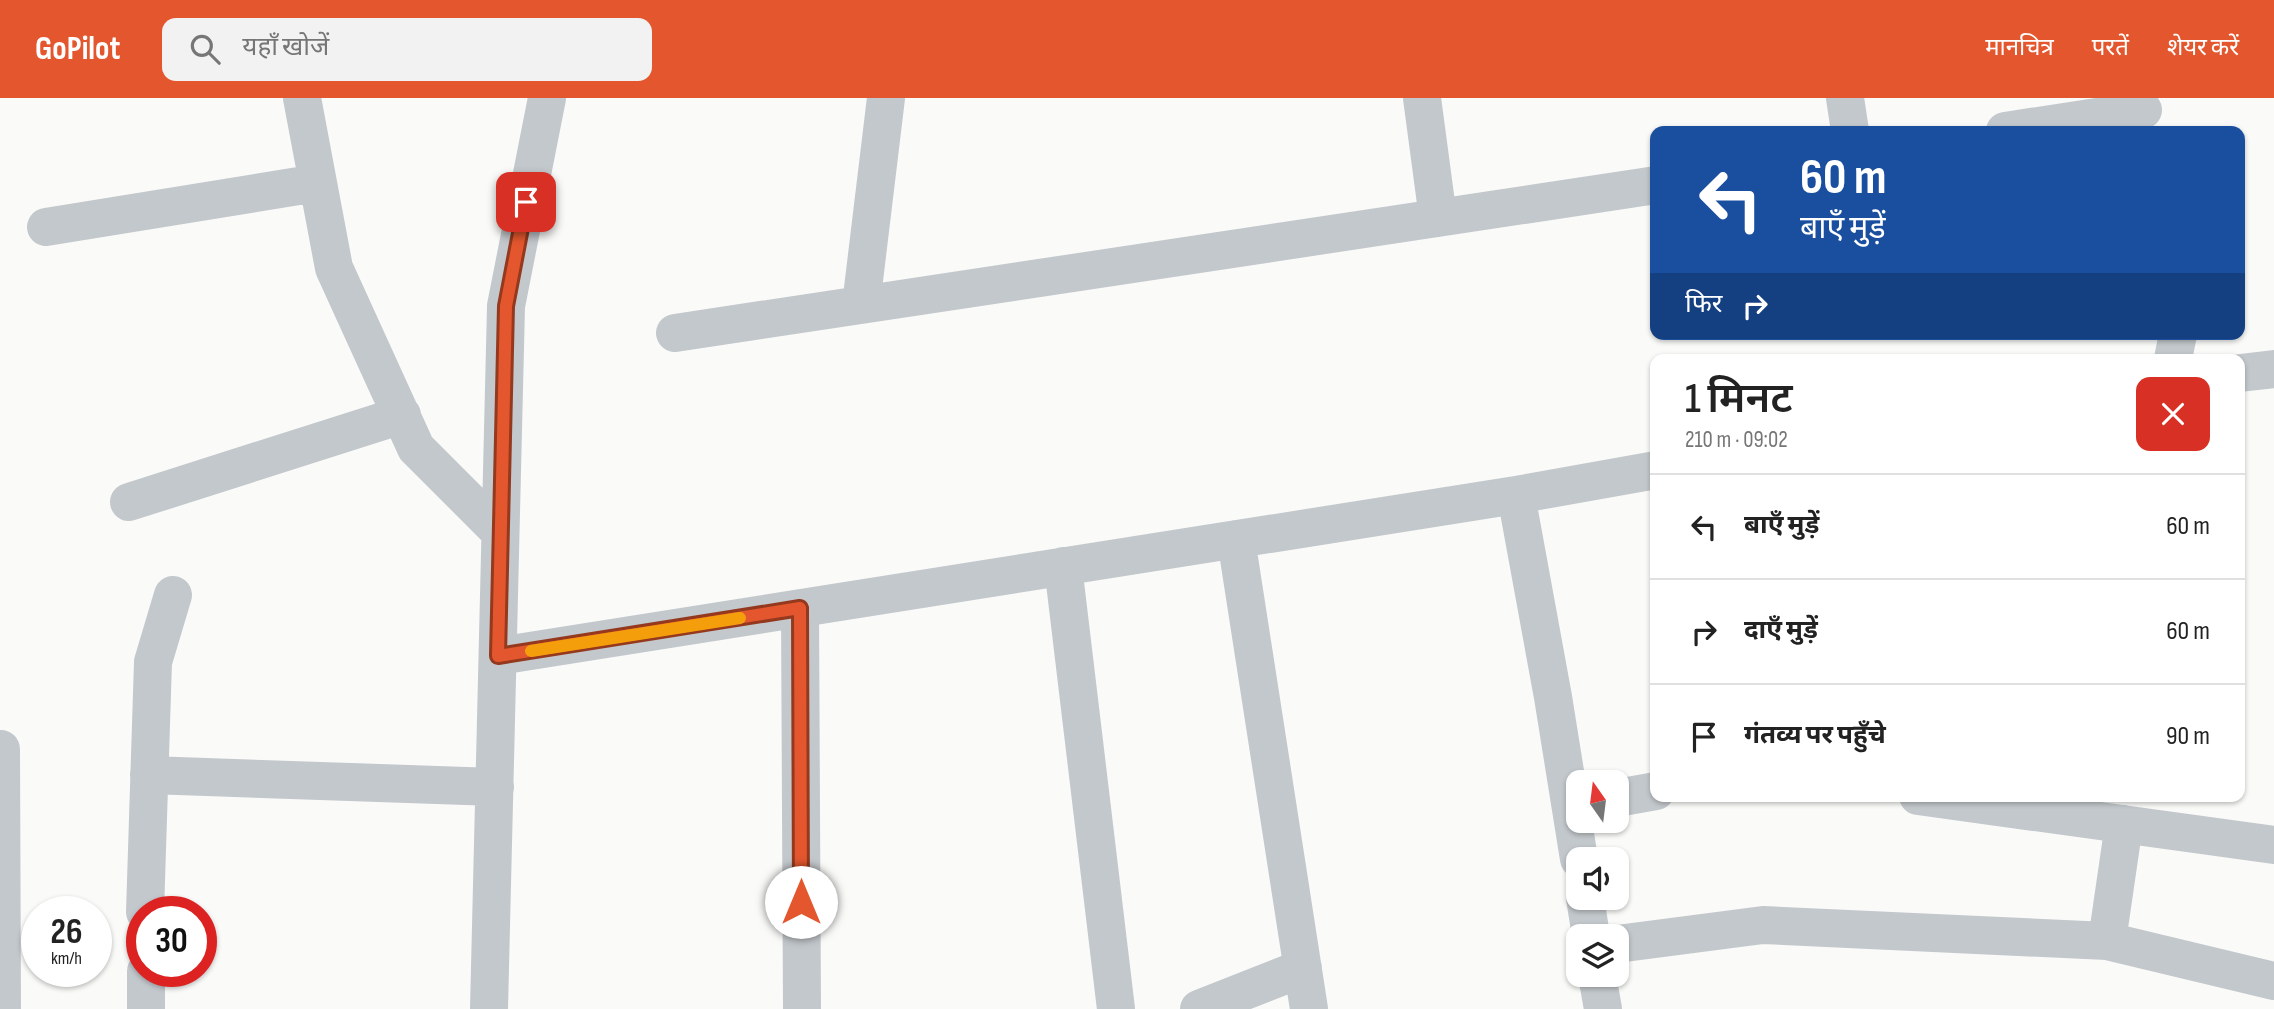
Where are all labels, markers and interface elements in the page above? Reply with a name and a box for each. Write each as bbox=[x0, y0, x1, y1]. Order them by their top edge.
search box bbox=[162, 18, 652, 81]
text: GoPilot bbox=[35, 29, 120, 69]
icon: search bbox=[186, 30, 224, 68]
text: यहाँ खोजें bbox=[242, 32, 329, 63]
text: मानचित्र bbox=[1985, 33, 2054, 62]
text: परतें bbox=[2092, 33, 2129, 62]
text: शेयर करें bbox=[2167, 33, 2239, 62]
text: 60 m bbox=[1800, 149, 1887, 208]
icon: left bbox=[1685, 154, 1776, 245]
pin bbox=[496, 172, 556, 232]
icon: arrive bbox=[507, 183, 545, 221]
text: बाएँ मुड़ें bbox=[1800, 209, 1886, 248]
icon: right bbox=[1736, 287, 1774, 325]
text: फिर bbox=[1685, 289, 1722, 320]
text: 1 मिनट bbox=[1685, 374, 1793, 425]
button: close bbox=[2136, 377, 2210, 451]
text: 210 m · 09:02 bbox=[1685, 426, 1788, 454]
icon: left bbox=[1685, 508, 1723, 546]
text: बाएँ मुड़ें bbox=[1744, 510, 1819, 541]
text: 60 m bbox=[2166, 511, 2210, 542]
icon: right bbox=[1685, 613, 1723, 651]
text: दाएँ मुड़ें bbox=[1744, 615, 1818, 646]
text: 60 m bbox=[2166, 616, 2210, 647]
icon: arrive bbox=[1685, 718, 1723, 756]
text: गंतव्य पर पहुँचे bbox=[1744, 720, 1886, 751]
text: 90 m bbox=[2166, 721, 2210, 752]
north arrow bbox=[1566, 770, 1629, 833]
map controls bbox=[1566, 770, 1629, 987]
button: sound bbox=[1566, 847, 1629, 910]
position arrow bbox=[764, 865, 838, 939]
speed limit sign: 30 bbox=[126, 896, 217, 987]
text: 26 bbox=[51, 911, 82, 954]
button: layers bbox=[1566, 924, 1629, 987]
text: km/h bbox=[51, 948, 82, 969]

